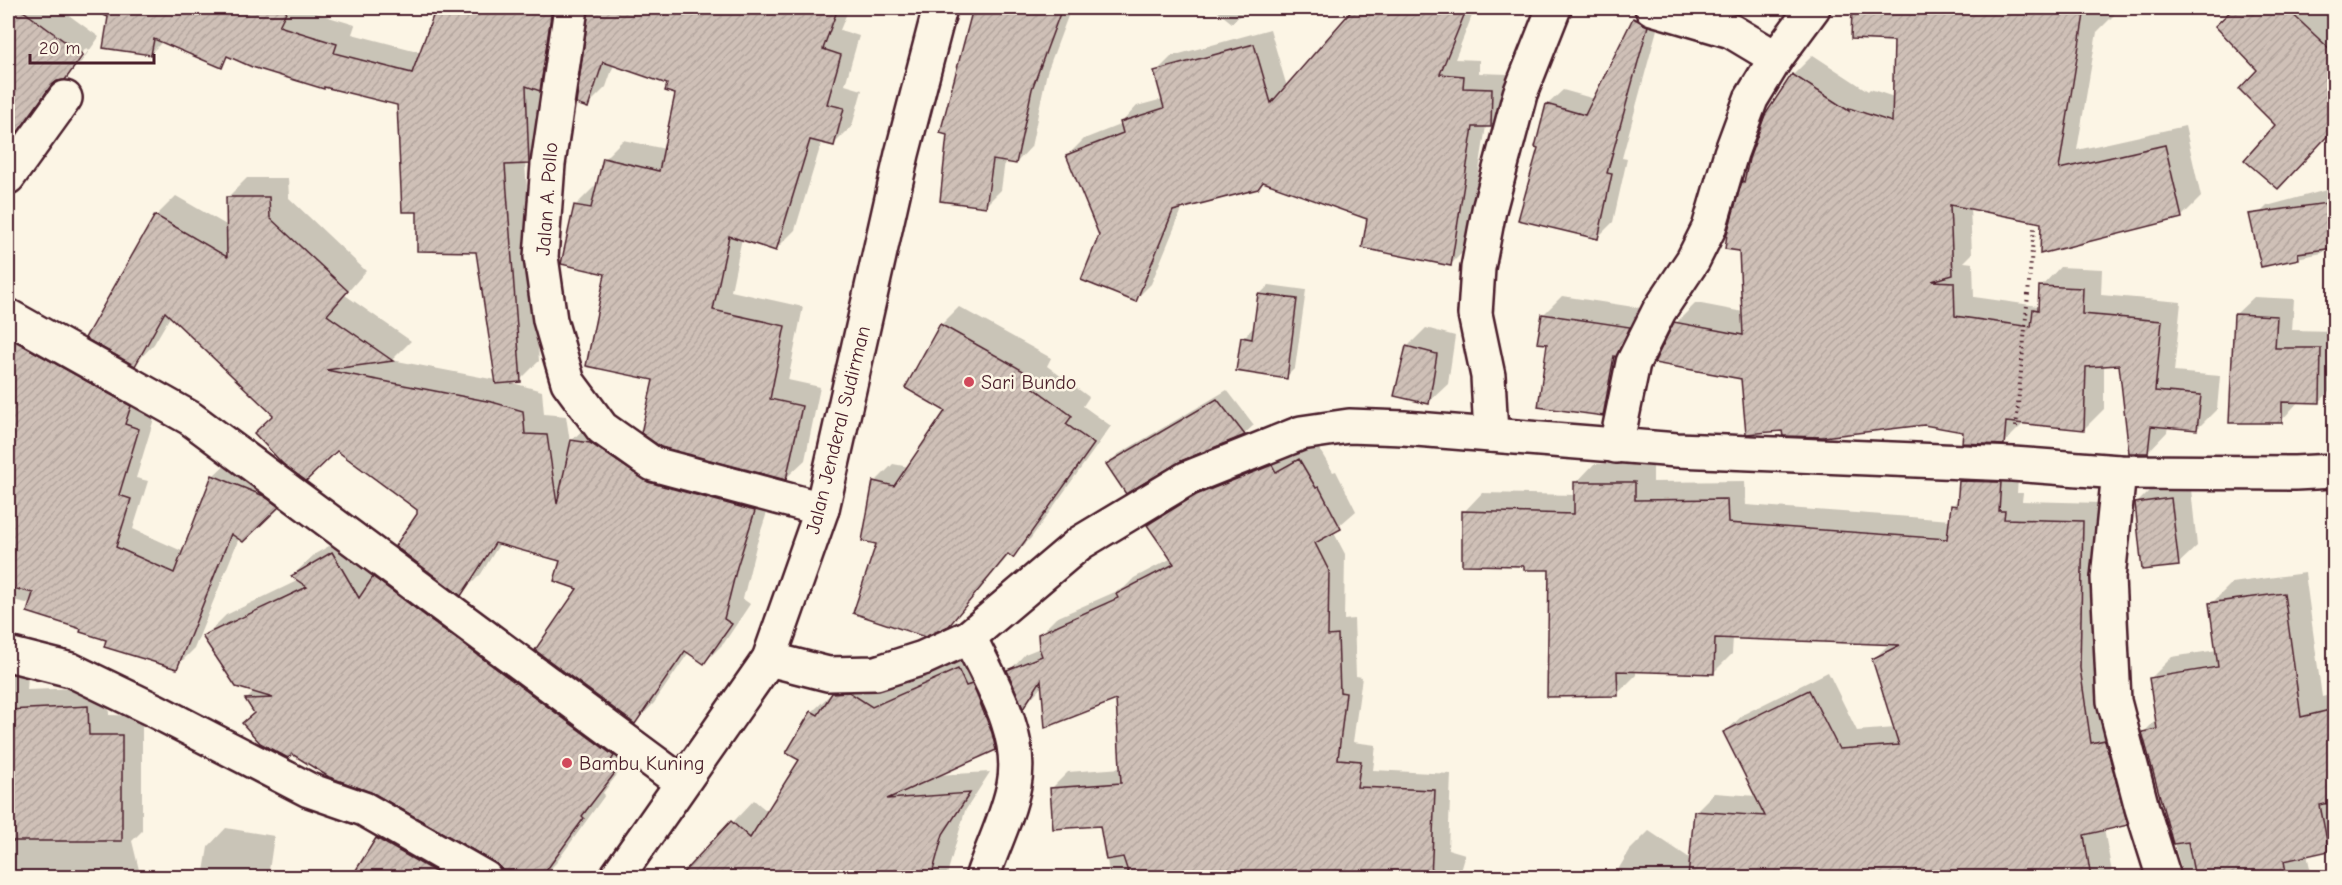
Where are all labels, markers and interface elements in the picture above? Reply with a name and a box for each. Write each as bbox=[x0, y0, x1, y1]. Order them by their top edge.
scale bar bbox=[30, 27, 154, 65]
text: 20 m bbox=[39, 38, 80, 59]
street label: Jalan A. Pollo bbox=[532, 142, 562, 256]
street label: Jalan Jenderal Sudirman bbox=[801, 323, 875, 537]
place label: Sari Bundo bbox=[981, 371, 1076, 394]
marker: Sari Bundo bbox=[962, 375, 976, 389]
place label: Bambu Kuning bbox=[579, 752, 705, 775]
marker: Bambu Kuning bbox=[560, 756, 574, 770]

